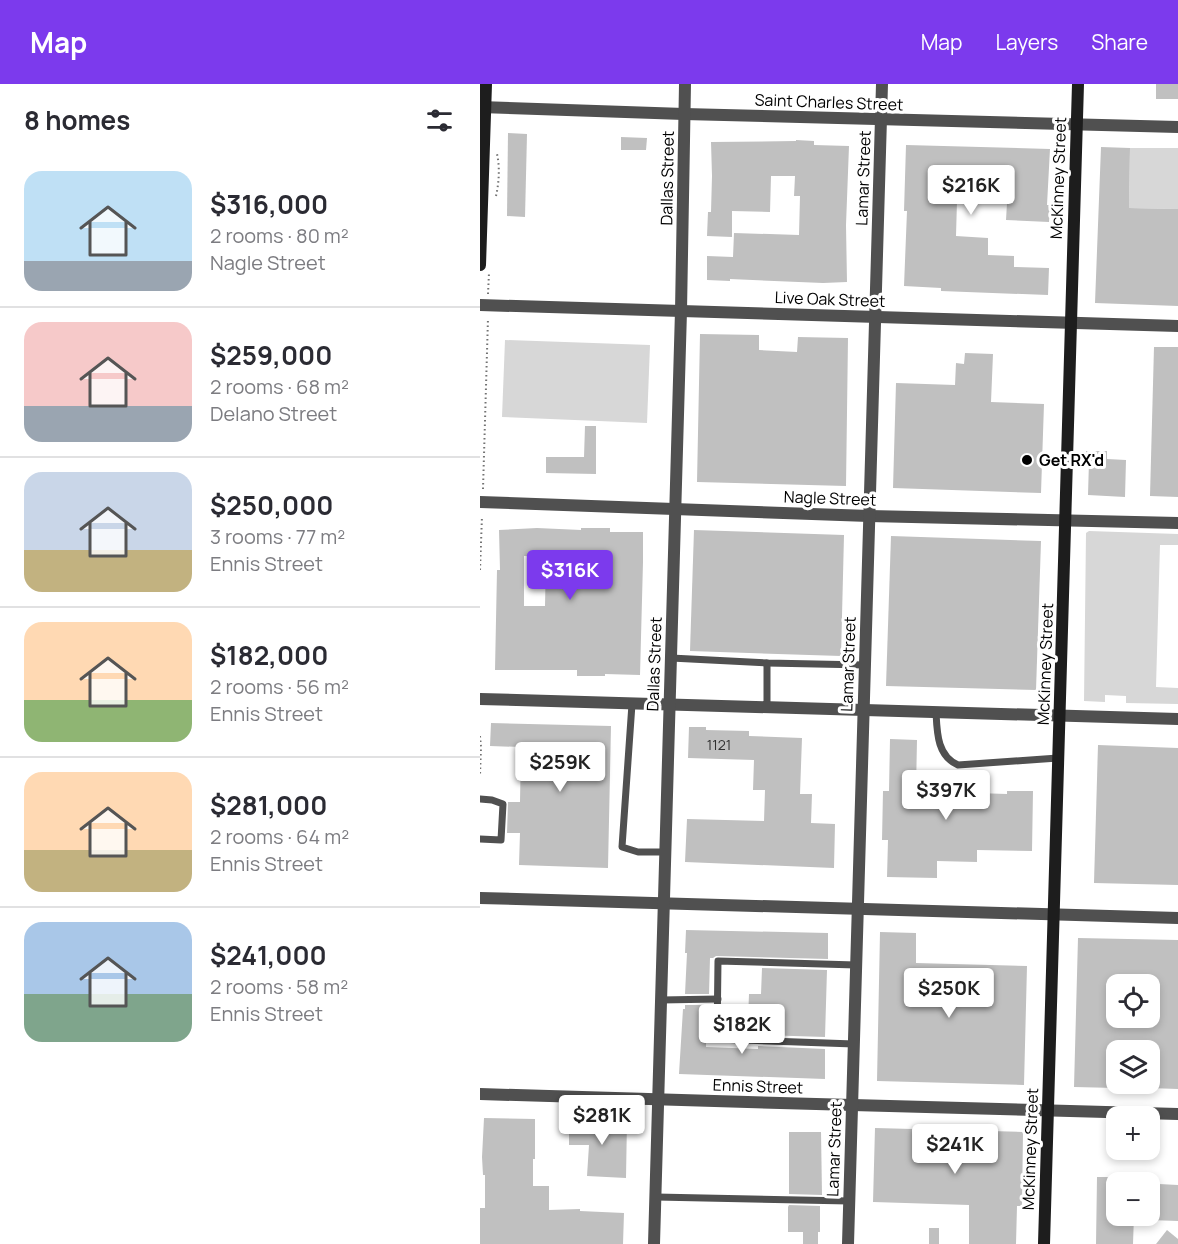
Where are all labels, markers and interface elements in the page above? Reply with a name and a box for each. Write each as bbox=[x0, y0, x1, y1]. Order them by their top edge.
text: Map bbox=[30, 23, 87, 61]
text: Map bbox=[921, 28, 962, 56]
text: Layers bbox=[995, 28, 1058, 56]
text: Share bbox=[1091, 28, 1148, 56]
street label: Saint Charles Street bbox=[754, 88, 904, 116]
text: 8 homes bbox=[24, 102, 130, 138]
icon: filters bbox=[423, 104, 456, 137]
street label: McKinney Street bbox=[1045, 116, 1071, 240]
street label: Lamar Street bbox=[850, 130, 876, 226]
street label: Dallas Street bbox=[655, 131, 679, 225]
pin: $216K bbox=[929, 165, 1013, 216]
text: $216K bbox=[942, 171, 1000, 198]
text: $316,000 bbox=[210, 186, 328, 222]
icon: home bbox=[72, 195, 144, 267]
text: 2 rooms · 80 m² bbox=[210, 222, 349, 249]
text: Nagle Street bbox=[210, 249, 326, 276]
street label: Live Oak Street bbox=[774, 286, 886, 312]
text: $259,000 bbox=[210, 337, 332, 373]
icon: home bbox=[72, 346, 144, 418]
text: 2 rooms · 68 m² bbox=[210, 373, 349, 400]
text: Delano Street bbox=[210, 400, 337, 427]
place label: Get RX'd bbox=[1039, 449, 1104, 471]
marker: Get RX'd bbox=[1020, 453, 1034, 467]
street label: Nagle Street bbox=[783, 485, 877, 511]
text: $250,000 bbox=[210, 487, 333, 523]
icon: home bbox=[72, 496, 144, 568]
text: 3 rooms · 77 m² bbox=[210, 523, 345, 550]
text: Ennis Street bbox=[210, 550, 323, 577]
pin: $316K bbox=[528, 550, 612, 601]
text: $316K bbox=[541, 556, 599, 583]
street label: McKinney Street bbox=[1032, 602, 1058, 726]
street label: Dallas Street bbox=[641, 616, 667, 712]
street label: Lamar Street bbox=[835, 616, 861, 712]
text: $182,000 bbox=[210, 637, 328, 673]
icon: home bbox=[72, 646, 144, 718]
text: 2 rooms · 56 m² bbox=[210, 673, 349, 700]
text: Ennis Street bbox=[210, 700, 323, 727]
house number: 1121 bbox=[707, 735, 731, 754]
pin: $259K bbox=[518, 742, 602, 793]
text: $259K bbox=[529, 748, 591, 775]
pin: $397K bbox=[904, 770, 988, 821]
text: $397K bbox=[916, 776, 976, 803]
text: $281,000 bbox=[210, 787, 327, 823]
icon: home bbox=[72, 796, 144, 868]
text: 2 rooms · 64 m² bbox=[210, 823, 349, 850]
text: Ennis Street bbox=[210, 850, 323, 877]
text: $241,000 bbox=[210, 937, 327, 973]
icon: home bbox=[72, 946, 144, 1018]
pin: $250K bbox=[907, 968, 991, 1019]
text: 2 rooms · 58 m² bbox=[210, 973, 348, 1000]
text: $250K bbox=[918, 974, 980, 1001]
map controls bbox=[1106, 974, 1160, 1226]
button: locate bbox=[1106, 974, 1160, 1028]
text: Ennis Street bbox=[210, 1000, 323, 1027]
pin: $182K bbox=[700, 1004, 784, 1055]
text: $182K bbox=[713, 1010, 771, 1037]
button: layers bbox=[1106, 1040, 1160, 1094]
street label: Ennis Street bbox=[712, 1073, 804, 1099]
street label: McKinney Street bbox=[1017, 1087, 1043, 1211]
pin: $281K bbox=[560, 1095, 644, 1146]
text: $281K bbox=[573, 1101, 631, 1128]
street label: Lamar Street bbox=[821, 1101, 847, 1197]
button: + bbox=[1106, 1106, 1160, 1160]
pin: $241K bbox=[913, 1124, 997, 1175]
text: $241K bbox=[926, 1130, 984, 1157]
button: − bbox=[1106, 1172, 1160, 1226]

